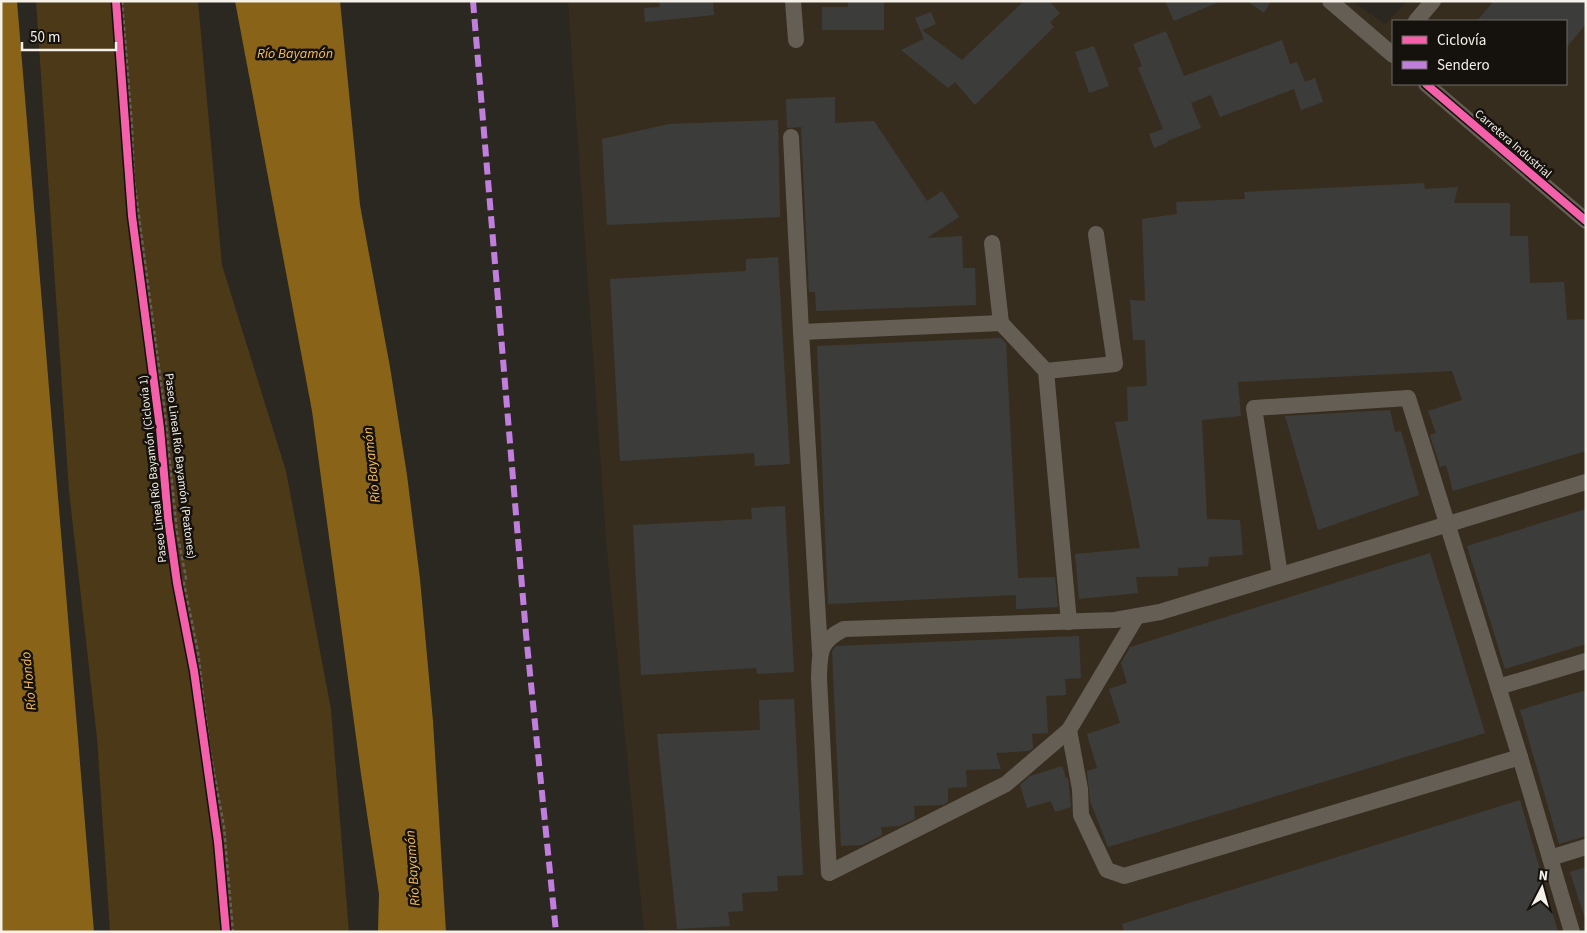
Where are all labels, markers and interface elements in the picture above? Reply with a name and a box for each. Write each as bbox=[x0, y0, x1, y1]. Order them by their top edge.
scale bar bbox=[22, 20, 116, 52]
legend bbox=[1392, 20, 1567, 85]
text: 50 m bbox=[30, 27, 60, 48]
text: Ciclovía bbox=[1437, 30, 1486, 51]
water label: Río Bayamón bbox=[257, 44, 333, 64]
text: Sendero bbox=[1437, 55, 1490, 76]
street label: Carretera Industrial bbox=[1471, 106, 1555, 182]
street label: Paseo Lineal Río Bayamón (Peatones) bbox=[160, 372, 200, 560]
street label: Paseo Lineal Río Bayamón (Ciclovía 1) bbox=[135, 374, 171, 564]
water label: Río Bayamón bbox=[358, 426, 386, 504]
water label: Río Hondo bbox=[16, 651, 42, 711]
water label: Río Bayamón bbox=[400, 829, 426, 907]
north arrow bbox=[1517, 863, 1567, 913]
text: N bbox=[1538, 866, 1549, 886]

